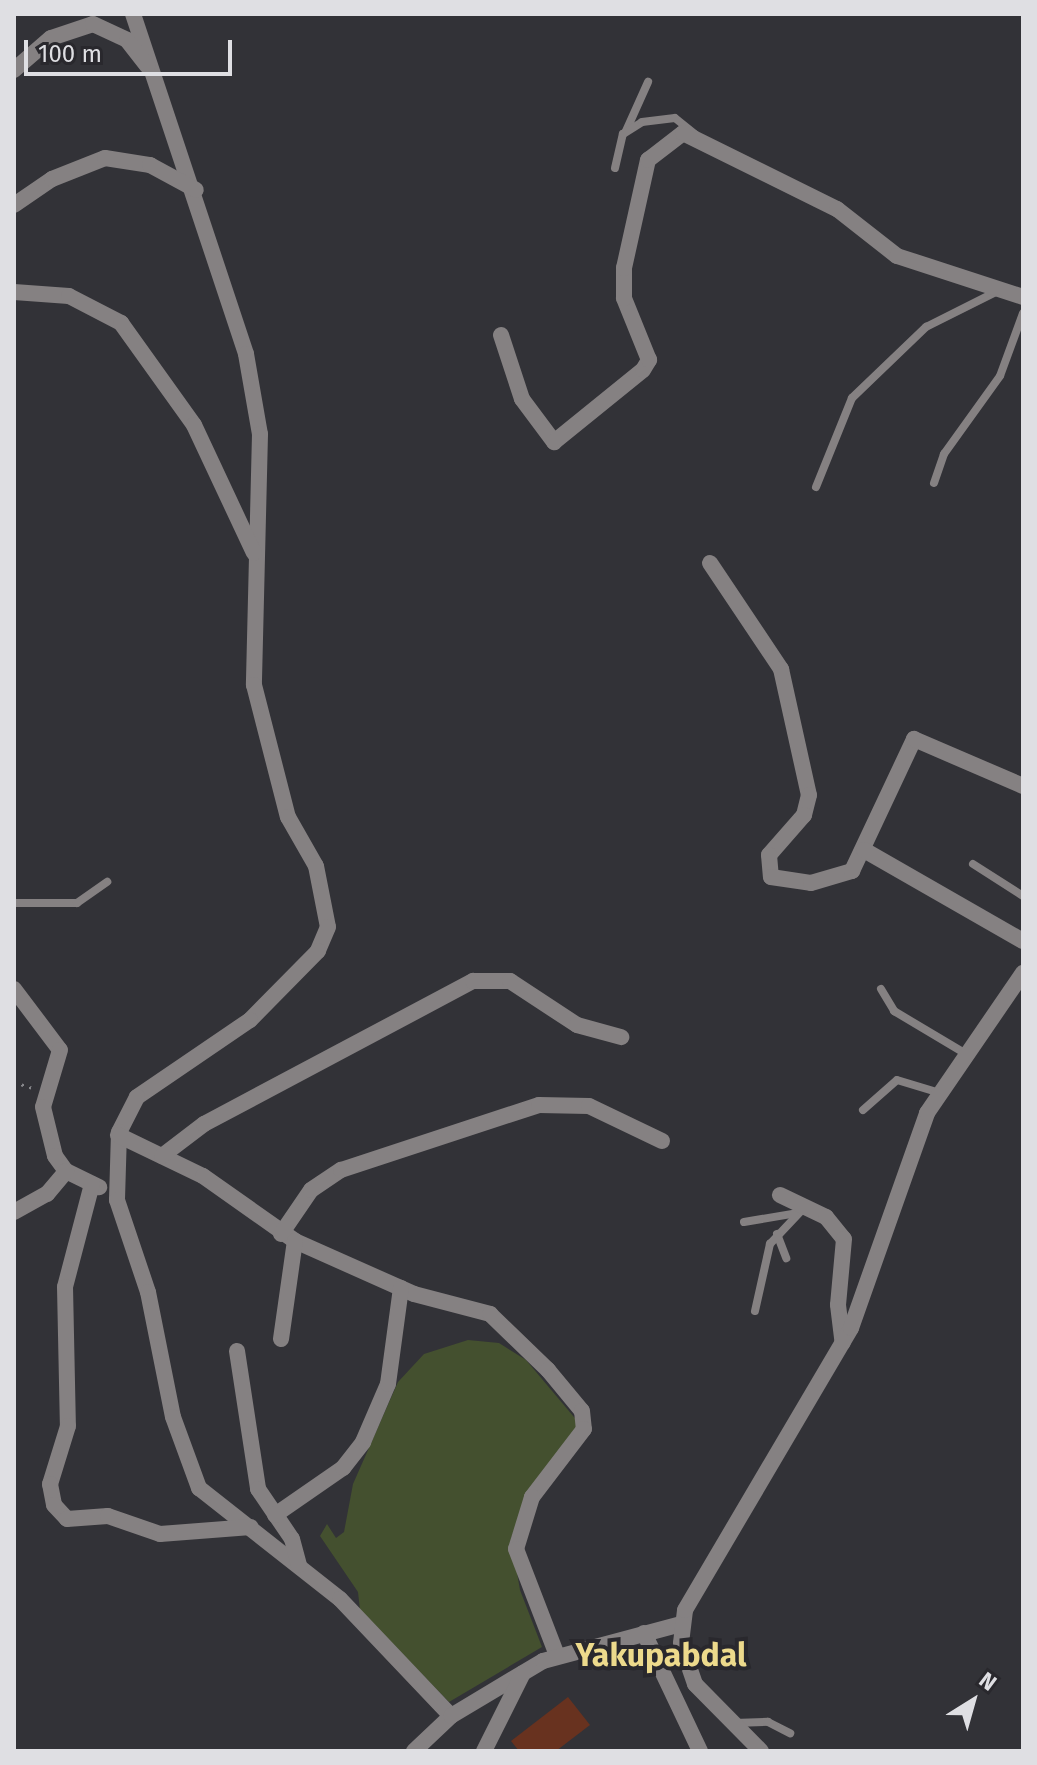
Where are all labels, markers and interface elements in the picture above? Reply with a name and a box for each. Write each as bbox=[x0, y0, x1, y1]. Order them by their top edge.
scale bar bbox=[28, 24, 236, 74]
text: 100 m bbox=[38, 40, 102, 68]
district label: Yakupabdal bbox=[576, 1636, 746, 1674]
north arrow bbox=[933, 1661, 1013, 1741]
text: N bbox=[974, 1666, 1002, 1697]

